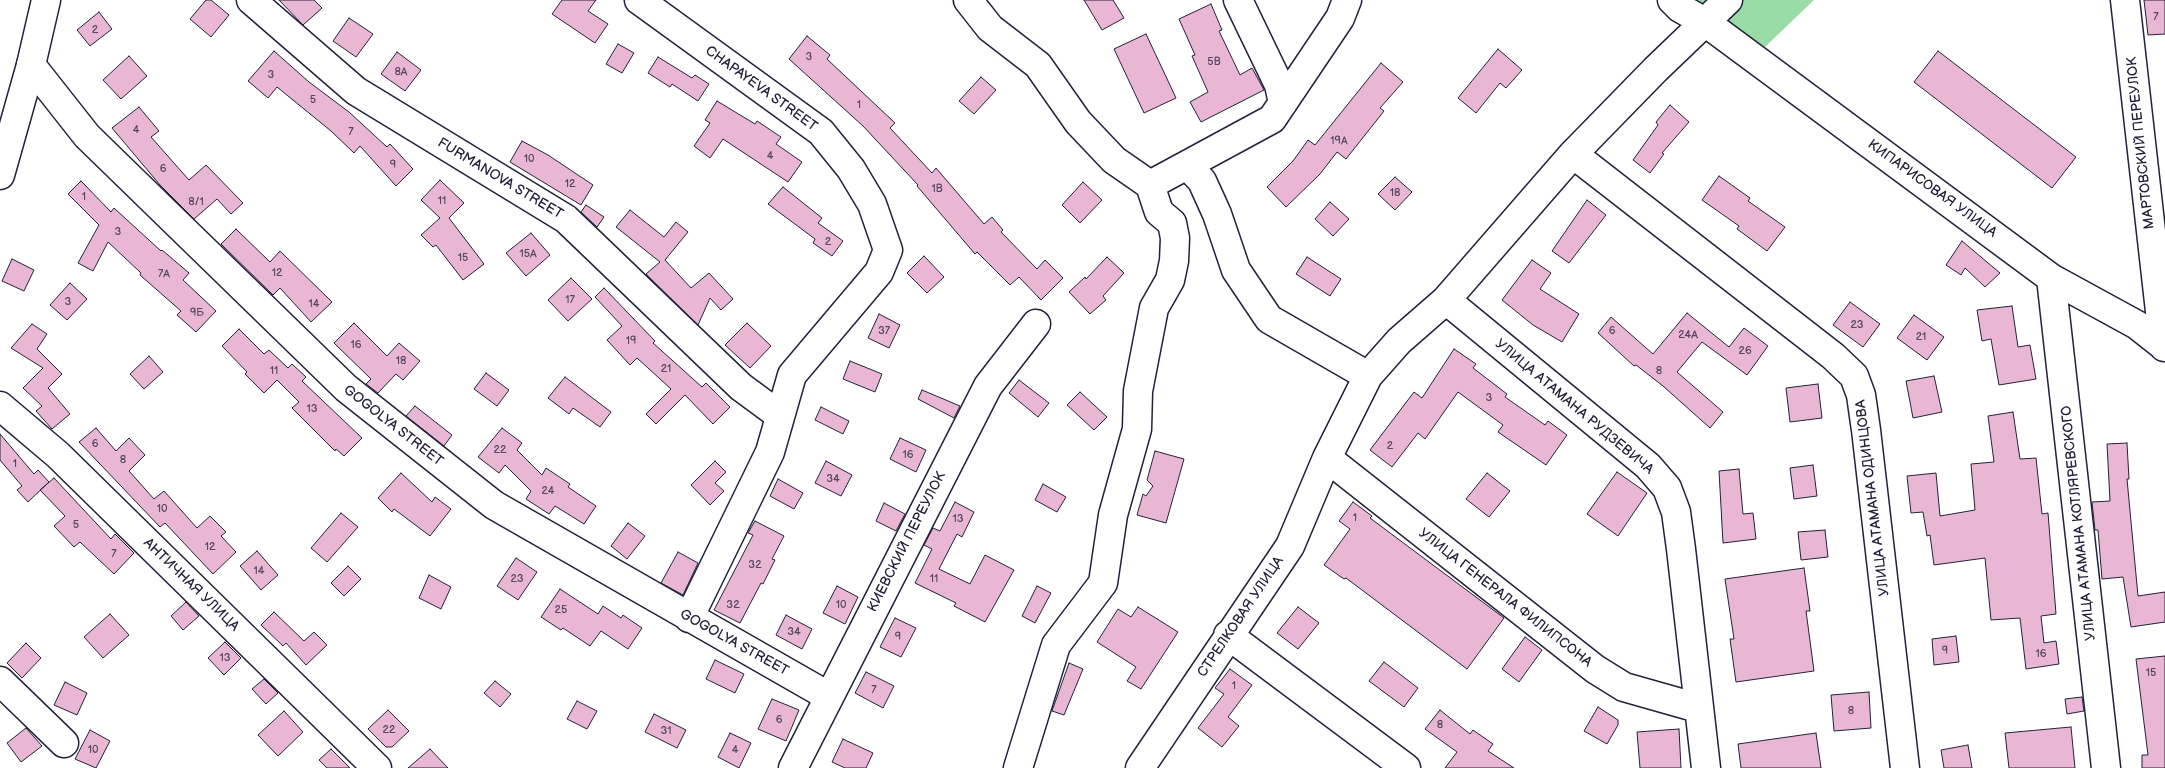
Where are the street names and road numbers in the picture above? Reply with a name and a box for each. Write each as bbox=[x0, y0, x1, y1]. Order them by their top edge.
street label: CHAPAYEVA STREET bbox=[702, 43, 820, 135]
street label: МАРТОВСКИЙ ПЕРЕУЛОК bbox=[2124, 56, 2158, 230]
street label: FURMANOVA STREET bbox=[434, 135, 566, 223]
street label: КИПАРИСОВАЯ УЛИЦА bbox=[1864, 136, 2000, 242]
street label: УЛИЦА АТАМАНА РУДЗЕВИЧА bbox=[1491, 336, 1657, 478]
street label: GOGOLYA STREET bbox=[340, 382, 446, 470]
street label: УЛИЦА АТАМАНА ОДИНЦОВА bbox=[1853, 399, 1893, 597]
street label: УЛИЦА АТАМАНА КОТЛЯРЕВСКОГО bbox=[2058, 405, 2100, 641]
street label: КИЕВСКИЙ ПЕРЕУЛОК bbox=[864, 469, 950, 615]
street label: УЛИЦА ГЕНЕРАЛА ФИЛИПСОНА bbox=[1415, 525, 1595, 671]
street label: АНТИЧНАЯ УЛИЦА bbox=[140, 535, 242, 635]
street label: СТРЕЛКОВАЯ УЛИЦА bbox=[1194, 553, 1288, 681]
street label: GOGOLYA STREET bbox=[677, 606, 791, 680]

